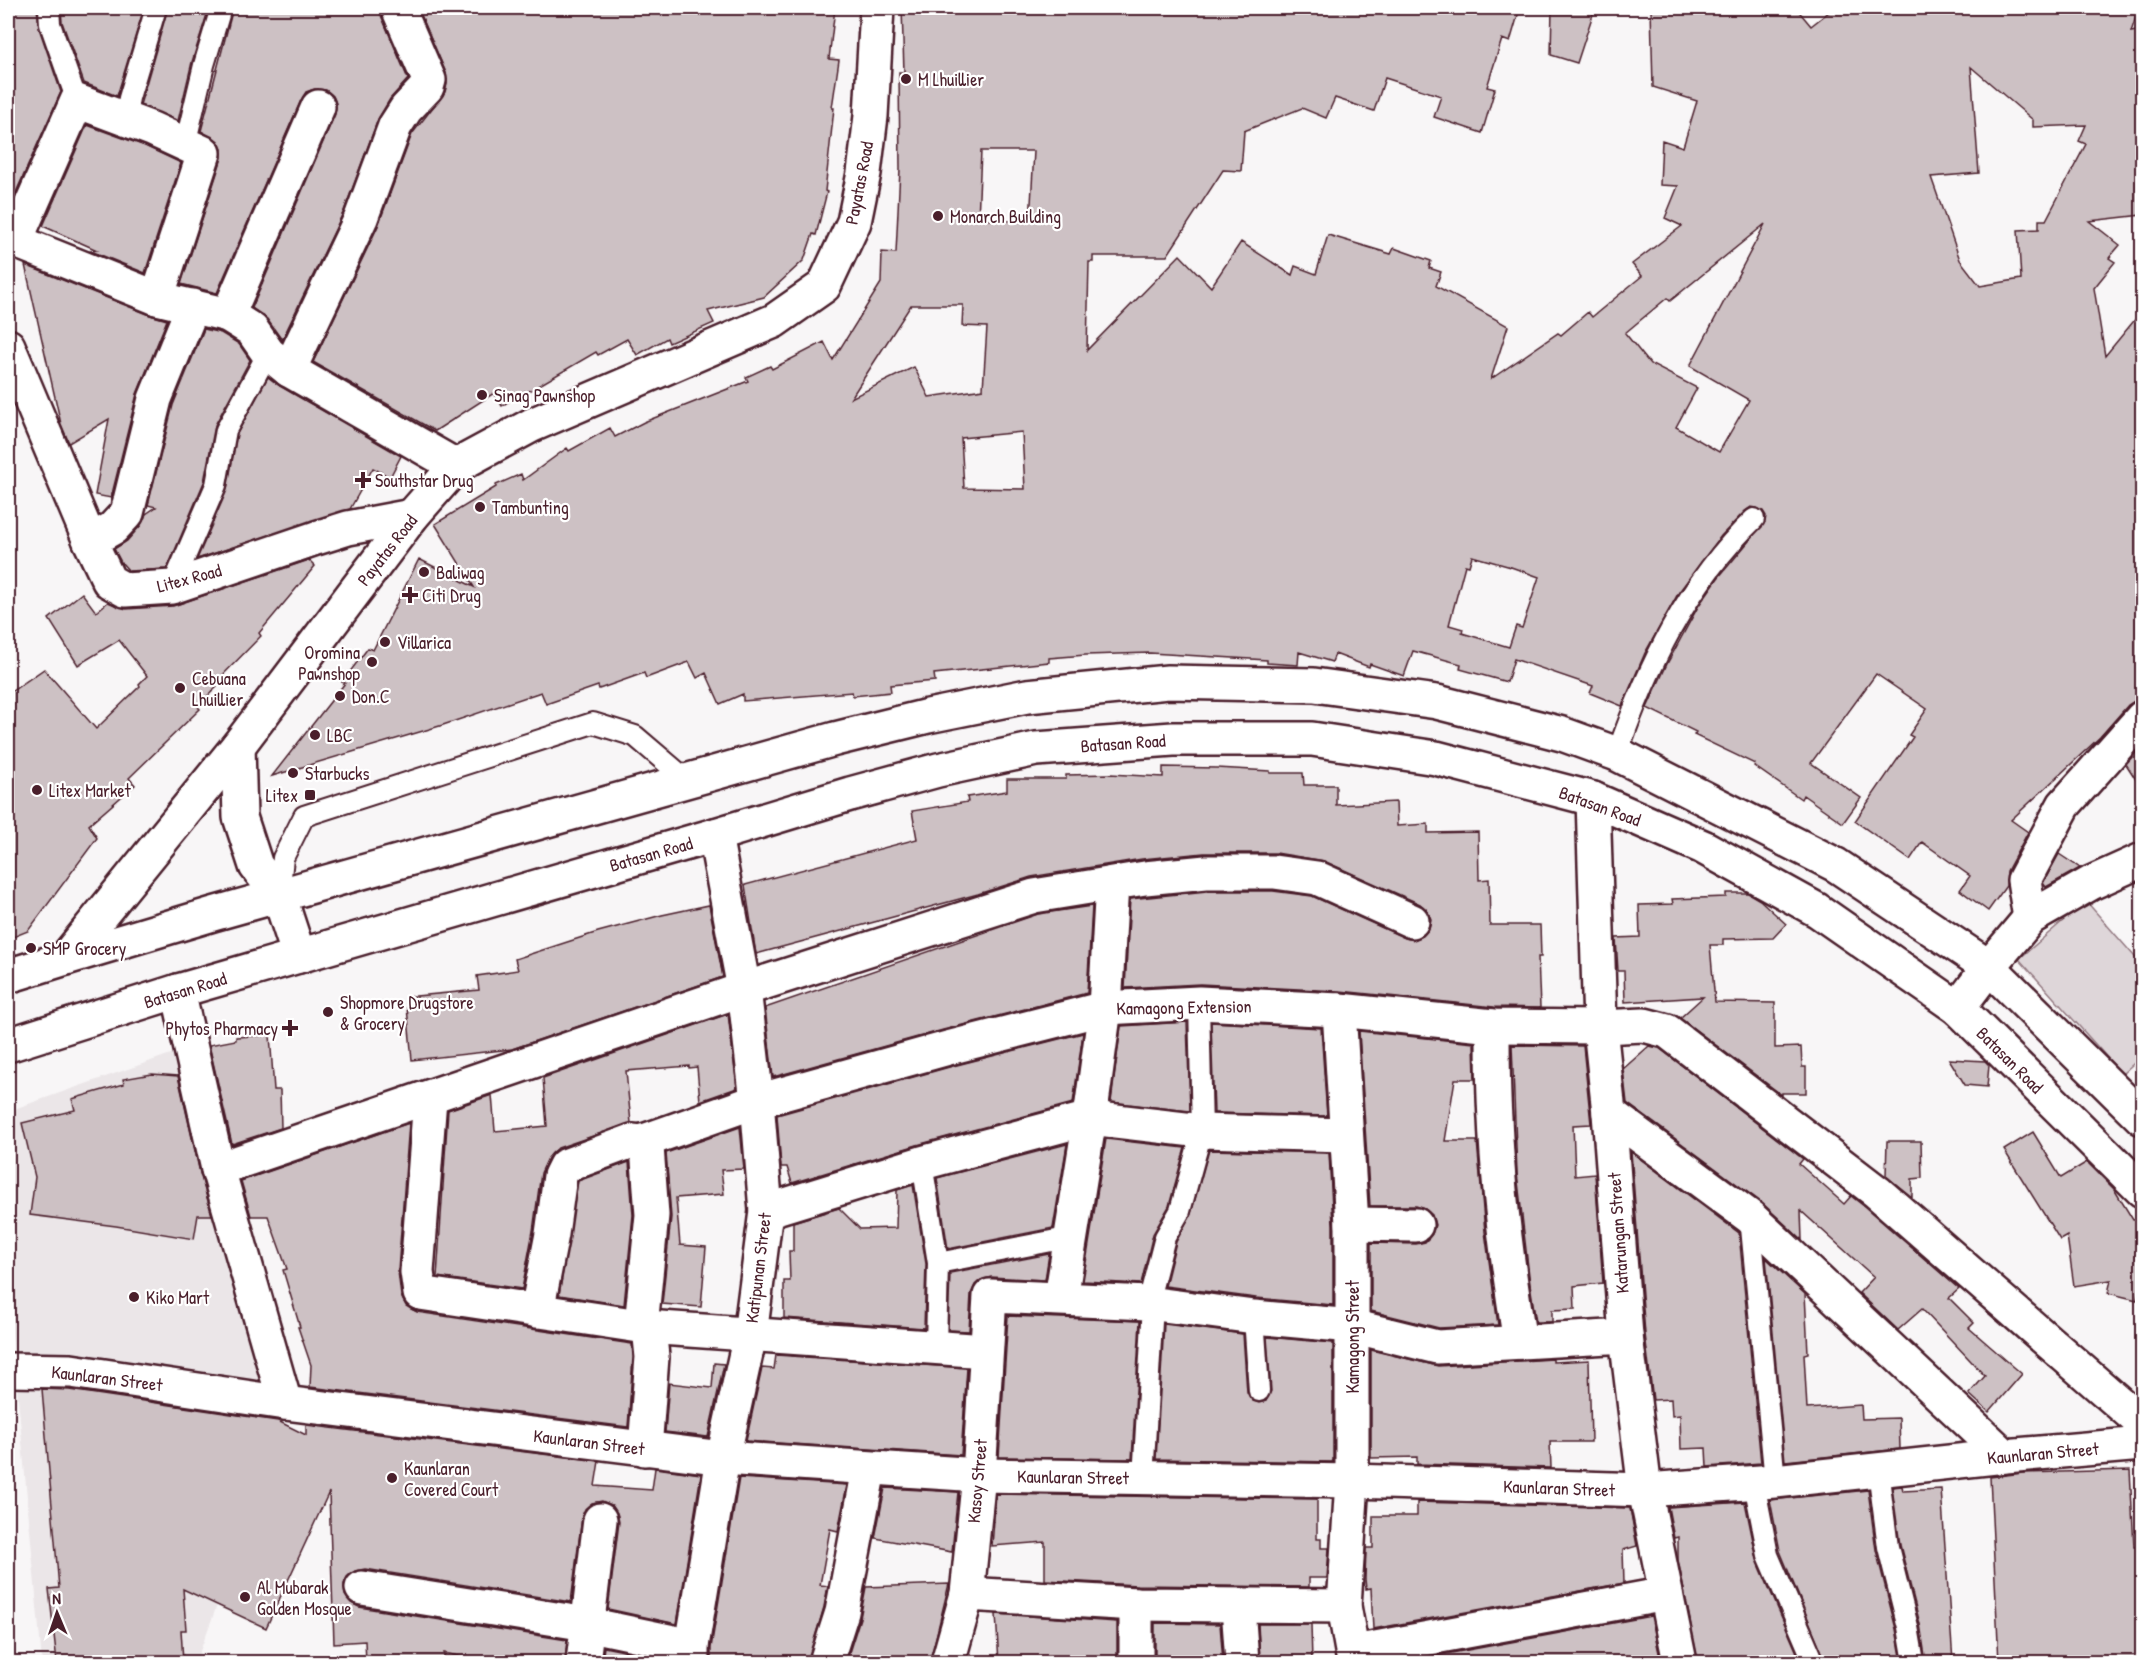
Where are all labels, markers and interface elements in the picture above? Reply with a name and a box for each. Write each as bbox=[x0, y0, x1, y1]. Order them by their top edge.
place label: M Lhuillier bbox=[918, 67, 984, 92]
marker: M Lhuillier bbox=[899, 72, 913, 86]
street label: Payatas Road bbox=[839, 139, 879, 227]
place label: Monarch Building bbox=[950, 204, 1061, 229]
marker: Monarch Building bbox=[931, 209, 945, 223]
place label: Sinag Pawnshop bbox=[494, 383, 596, 408]
marker: Sinag Pawnshop bbox=[475, 388, 489, 402]
place label: Southstar Drug bbox=[375, 468, 473, 493]
marker: Southstar Drug bbox=[356, 473, 370, 487]
place label: Tambunting bbox=[492, 495, 569, 520]
marker: Tambunting bbox=[473, 500, 487, 514]
street label: Payatas Road bbox=[351, 509, 423, 591]
street label: Litex Road bbox=[154, 557, 224, 599]
place label: Baliwag bbox=[436, 560, 484, 585]
marker: Baliwag bbox=[417, 565, 431, 579]
place label: Citi Drug bbox=[422, 583, 481, 608]
marker: Citi Drug bbox=[403, 588, 417, 602]
place label: Villarica bbox=[397, 630, 451, 655]
marker: Villarica bbox=[378, 635, 392, 649]
place label: Oromina Pawnshop bbox=[298, 640, 360, 686]
marker: Oromina Pawnshop bbox=[365, 655, 379, 669]
place label: Cebuana Lhuillier bbox=[192, 666, 246, 712]
marker: Cebuana Lhuillier bbox=[173, 681, 187, 695]
place label: Don.C bbox=[352, 684, 390, 709]
marker: Don.C bbox=[333, 689, 347, 703]
place label: LBC bbox=[327, 723, 353, 748]
marker: LBC bbox=[308, 728, 322, 742]
street label: Batasan Road bbox=[1080, 728, 1166, 758]
place label: Starbucks bbox=[305, 761, 370, 786]
marker: Starbucks bbox=[286, 766, 300, 780]
place label: Litex Market bbox=[49, 778, 132, 803]
street label: Batasan Road bbox=[1556, 780, 1644, 832]
marker: Litex Market bbox=[30, 783, 44, 797]
place label: Litex bbox=[266, 783, 298, 808]
marker: Litex bbox=[303, 788, 317, 802]
street label: Batasan Road bbox=[607, 830, 695, 878]
place label: SMP Grocery bbox=[43, 936, 127, 961]
marker: SMP Grocery bbox=[24, 941, 38, 955]
street label: Batasan Road bbox=[141, 966, 229, 1014]
place label: Shopmore Drugstore & Grocery bbox=[340, 990, 474, 1036]
street label: Kamagong Extension bbox=[1116, 993, 1252, 1021]
marker: Shopmore Drugstore & Grocery bbox=[321, 1005, 335, 1019]
place label: Phytos Pharmacy bbox=[166, 1016, 278, 1041]
marker: Phytos Pharmacy bbox=[283, 1021, 297, 1035]
street label: Batasan Road bbox=[1971, 1021, 2049, 1099]
street label: Katarungan Street bbox=[1601, 1171, 1635, 1294]
street label: Katipunan Street bbox=[739, 1211, 777, 1325]
street label: Kamagong Street bbox=[1340, 1280, 1365, 1394]
place label: Kiko Mart bbox=[146, 1285, 210, 1310]
marker: Kiko Mart bbox=[127, 1290, 141, 1304]
street label: Kaunlaran Street bbox=[50, 1359, 165, 1397]
street label: Kaunlaran Street bbox=[532, 1423, 647, 1461]
street label: Kaunlaran Street bbox=[1986, 1436, 2101, 1470]
street label: Kasoy Street bbox=[961, 1437, 993, 1524]
place label: Kaunlaran Covered Court bbox=[404, 1456, 499, 1502]
street label: Kaunlaran Street bbox=[1017, 1464, 1130, 1490]
marker: Kaunlaran Covered Court bbox=[385, 1471, 399, 1485]
street label: Kaunlaran Street bbox=[1503, 1474, 1616, 1502]
place label: Al Mubarak Golden Mosque bbox=[257, 1575, 352, 1621]
north arrow bbox=[27, 1583, 87, 1643]
text: N bbox=[52, 1587, 62, 1609]
marker: Al Mubarak Golden Mosque bbox=[238, 1590, 252, 1604]

